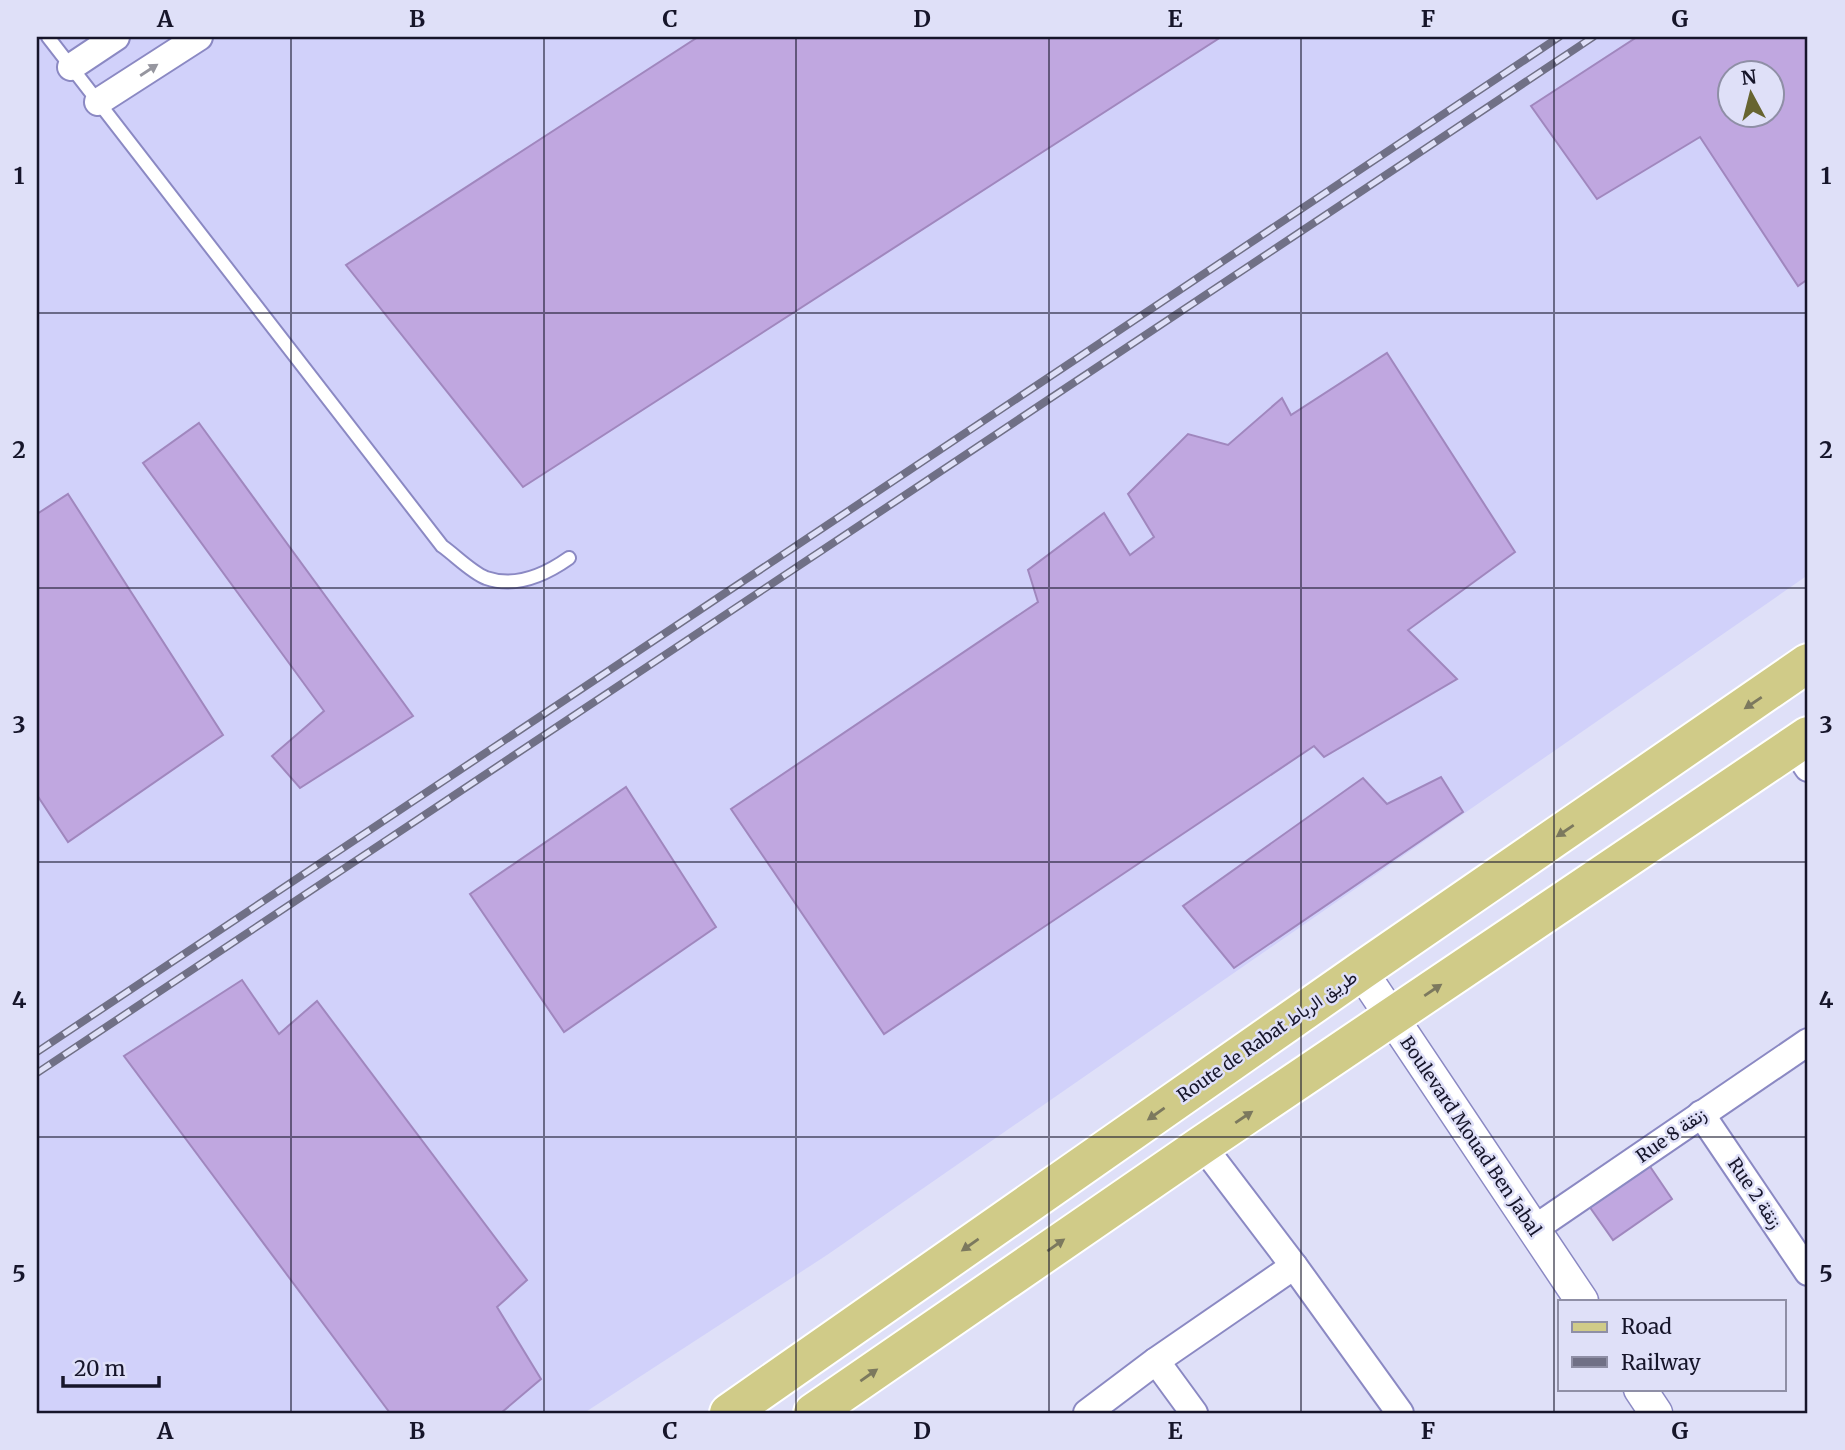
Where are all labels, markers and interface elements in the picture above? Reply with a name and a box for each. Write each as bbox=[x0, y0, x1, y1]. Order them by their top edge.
text: A bbox=[156, 4, 174, 33]
text: B bbox=[409, 4, 425, 33]
text: C bbox=[662, 4, 678, 33]
text: D bbox=[913, 4, 931, 33]
text: E bbox=[1167, 4, 1183, 33]
text: F bbox=[1421, 4, 1435, 33]
text: G bbox=[1672, 4, 1689, 33]
north arrow bbox=[1716, 60, 1786, 130]
one-way arrow bbox=[139, 63, 158, 76]
text: N bbox=[1740, 64, 1758, 90]
text: 1 bbox=[14, 161, 25, 190]
text: 1 bbox=[1821, 161, 1832, 190]
text: 2 bbox=[12, 435, 26, 464]
text: 2 bbox=[1819, 435, 1833, 464]
one-way arrow bbox=[1743, 696, 1763, 709]
text: 3 bbox=[12, 710, 26, 739]
text: 3 bbox=[1819, 710, 1833, 739]
one-way arrow bbox=[1556, 824, 1574, 838]
street label: Route de Rabat طريق الرباط bbox=[1173, 965, 1361, 1107]
one-way arrow bbox=[1424, 983, 1442, 997]
text: 4 bbox=[12, 985, 27, 1014]
text: 4 bbox=[1819, 985, 1834, 1014]
street label: Boulevard Mouad Ben Jabal bbox=[1395, 1032, 1547, 1241]
street label: Rue 8 زنقة bbox=[1631, 1102, 1711, 1168]
one-way arrow bbox=[1147, 1107, 1165, 1121]
one-way arrow bbox=[1235, 1110, 1253, 1124]
street label: Rue 2 زنقة bbox=[1723, 1153, 1787, 1233]
one-way arrow bbox=[961, 1238, 979, 1252]
one-way arrow bbox=[1047, 1239, 1066, 1252]
text: 5 bbox=[12, 1259, 26, 1288]
text: 5 bbox=[1819, 1259, 1833, 1288]
legend bbox=[1558, 1300, 1786, 1390]
text: Road bbox=[1621, 1313, 1672, 1340]
scale bar bbox=[63, 1345, 159, 1389]
text: Railway bbox=[1621, 1349, 1702, 1376]
text: 20 m bbox=[74, 1355, 126, 1382]
one-way arrow bbox=[860, 1368, 878, 1382]
text: A bbox=[156, 1416, 174, 1445]
text: B bbox=[409, 1416, 425, 1445]
text: C bbox=[662, 1416, 678, 1445]
text: D bbox=[913, 1416, 931, 1445]
text: E bbox=[1167, 1416, 1183, 1445]
text: F bbox=[1421, 1416, 1435, 1445]
text: G bbox=[1672, 1416, 1689, 1445]

